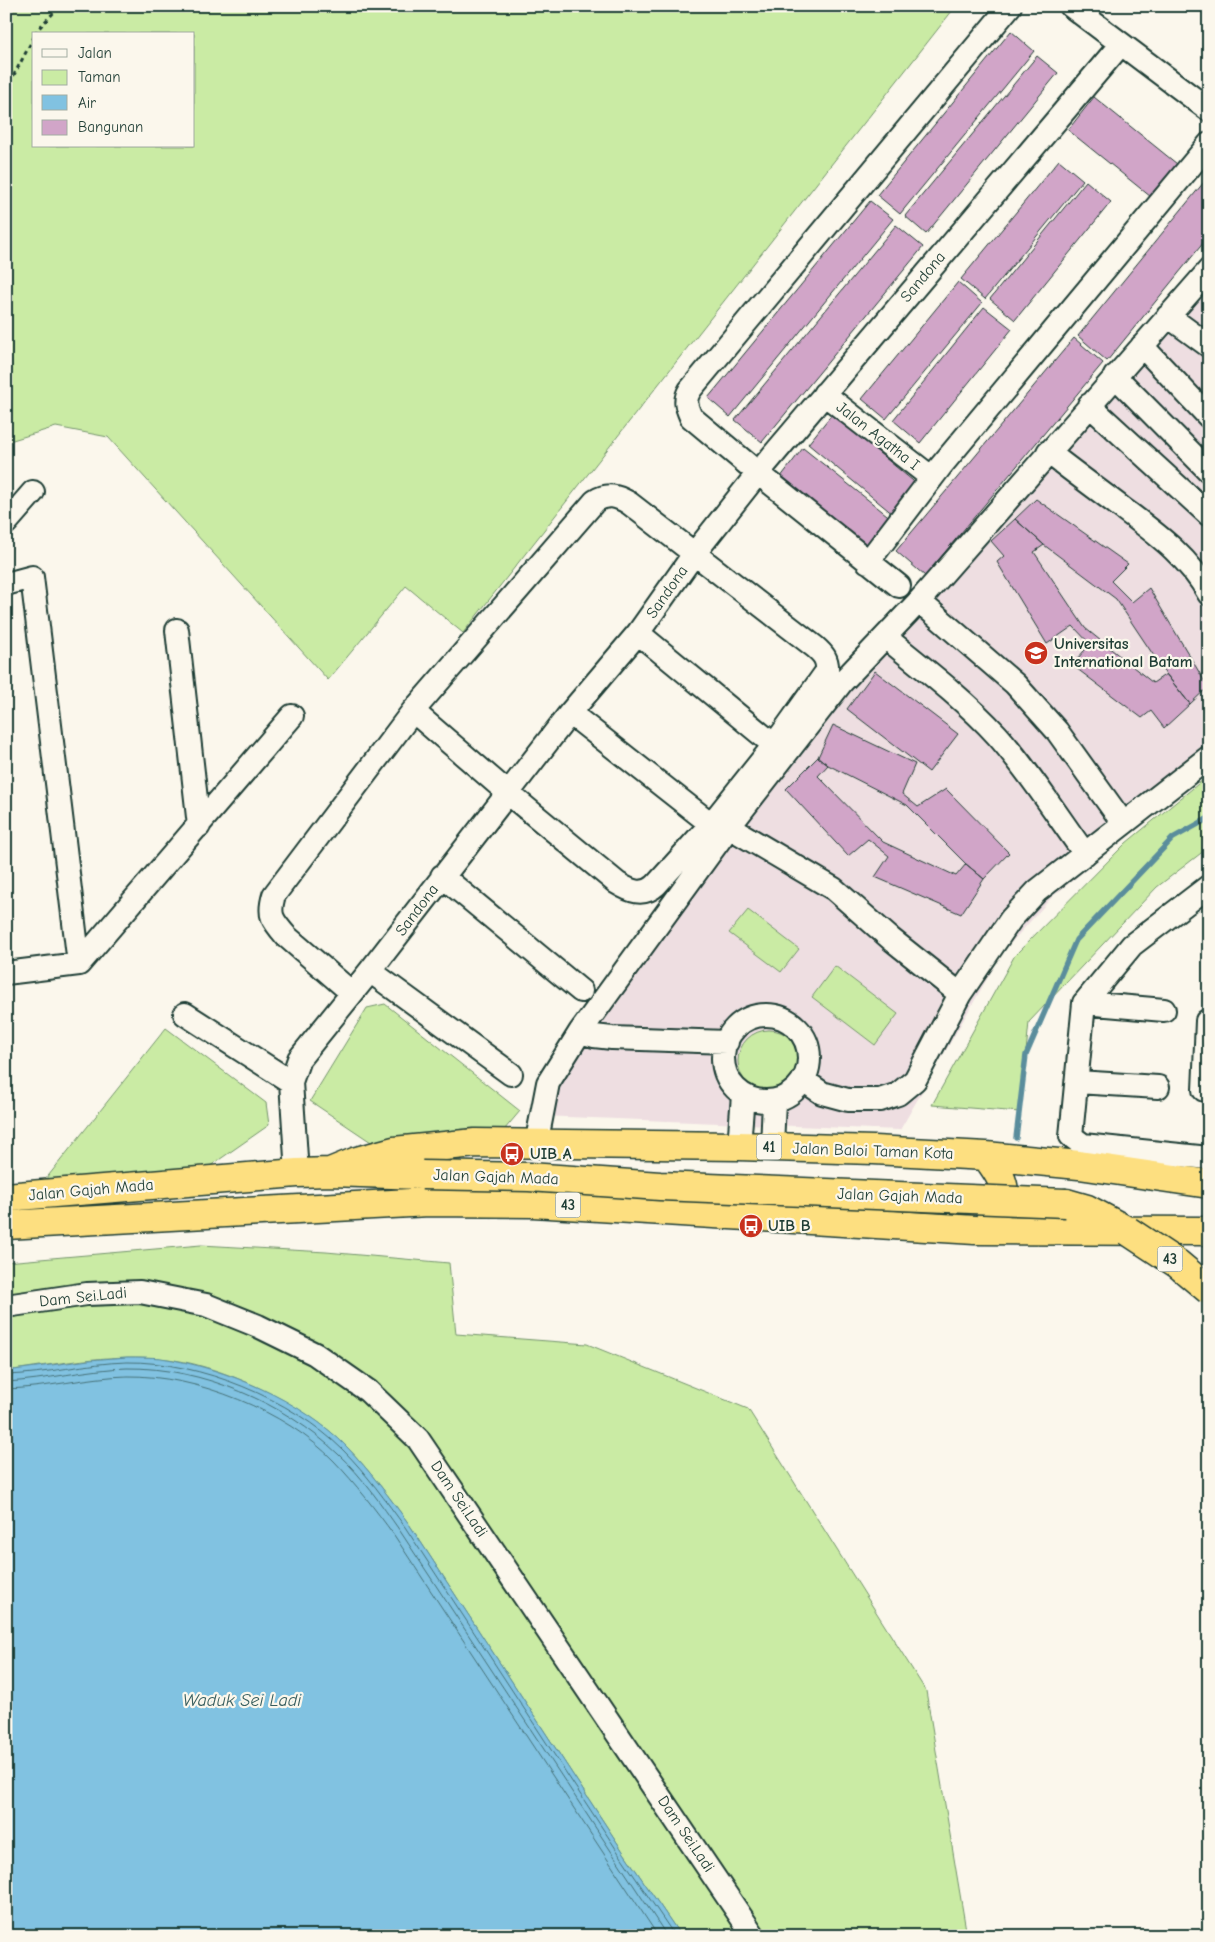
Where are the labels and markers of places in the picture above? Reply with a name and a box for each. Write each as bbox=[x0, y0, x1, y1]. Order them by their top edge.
place label: Universitas International Batam bbox=[1054, 635, 1192, 671]
school or university icon: Universitas International Batam bbox=[1023, 640, 1049, 666]
bus stop icon: UIB A bbox=[499, 1141, 525, 1167]
place label: UIB A bbox=[530, 1145, 572, 1163]
bus stop icon: UIB B bbox=[738, 1213, 764, 1239]
place label: UIB B bbox=[768, 1217, 811, 1235]

